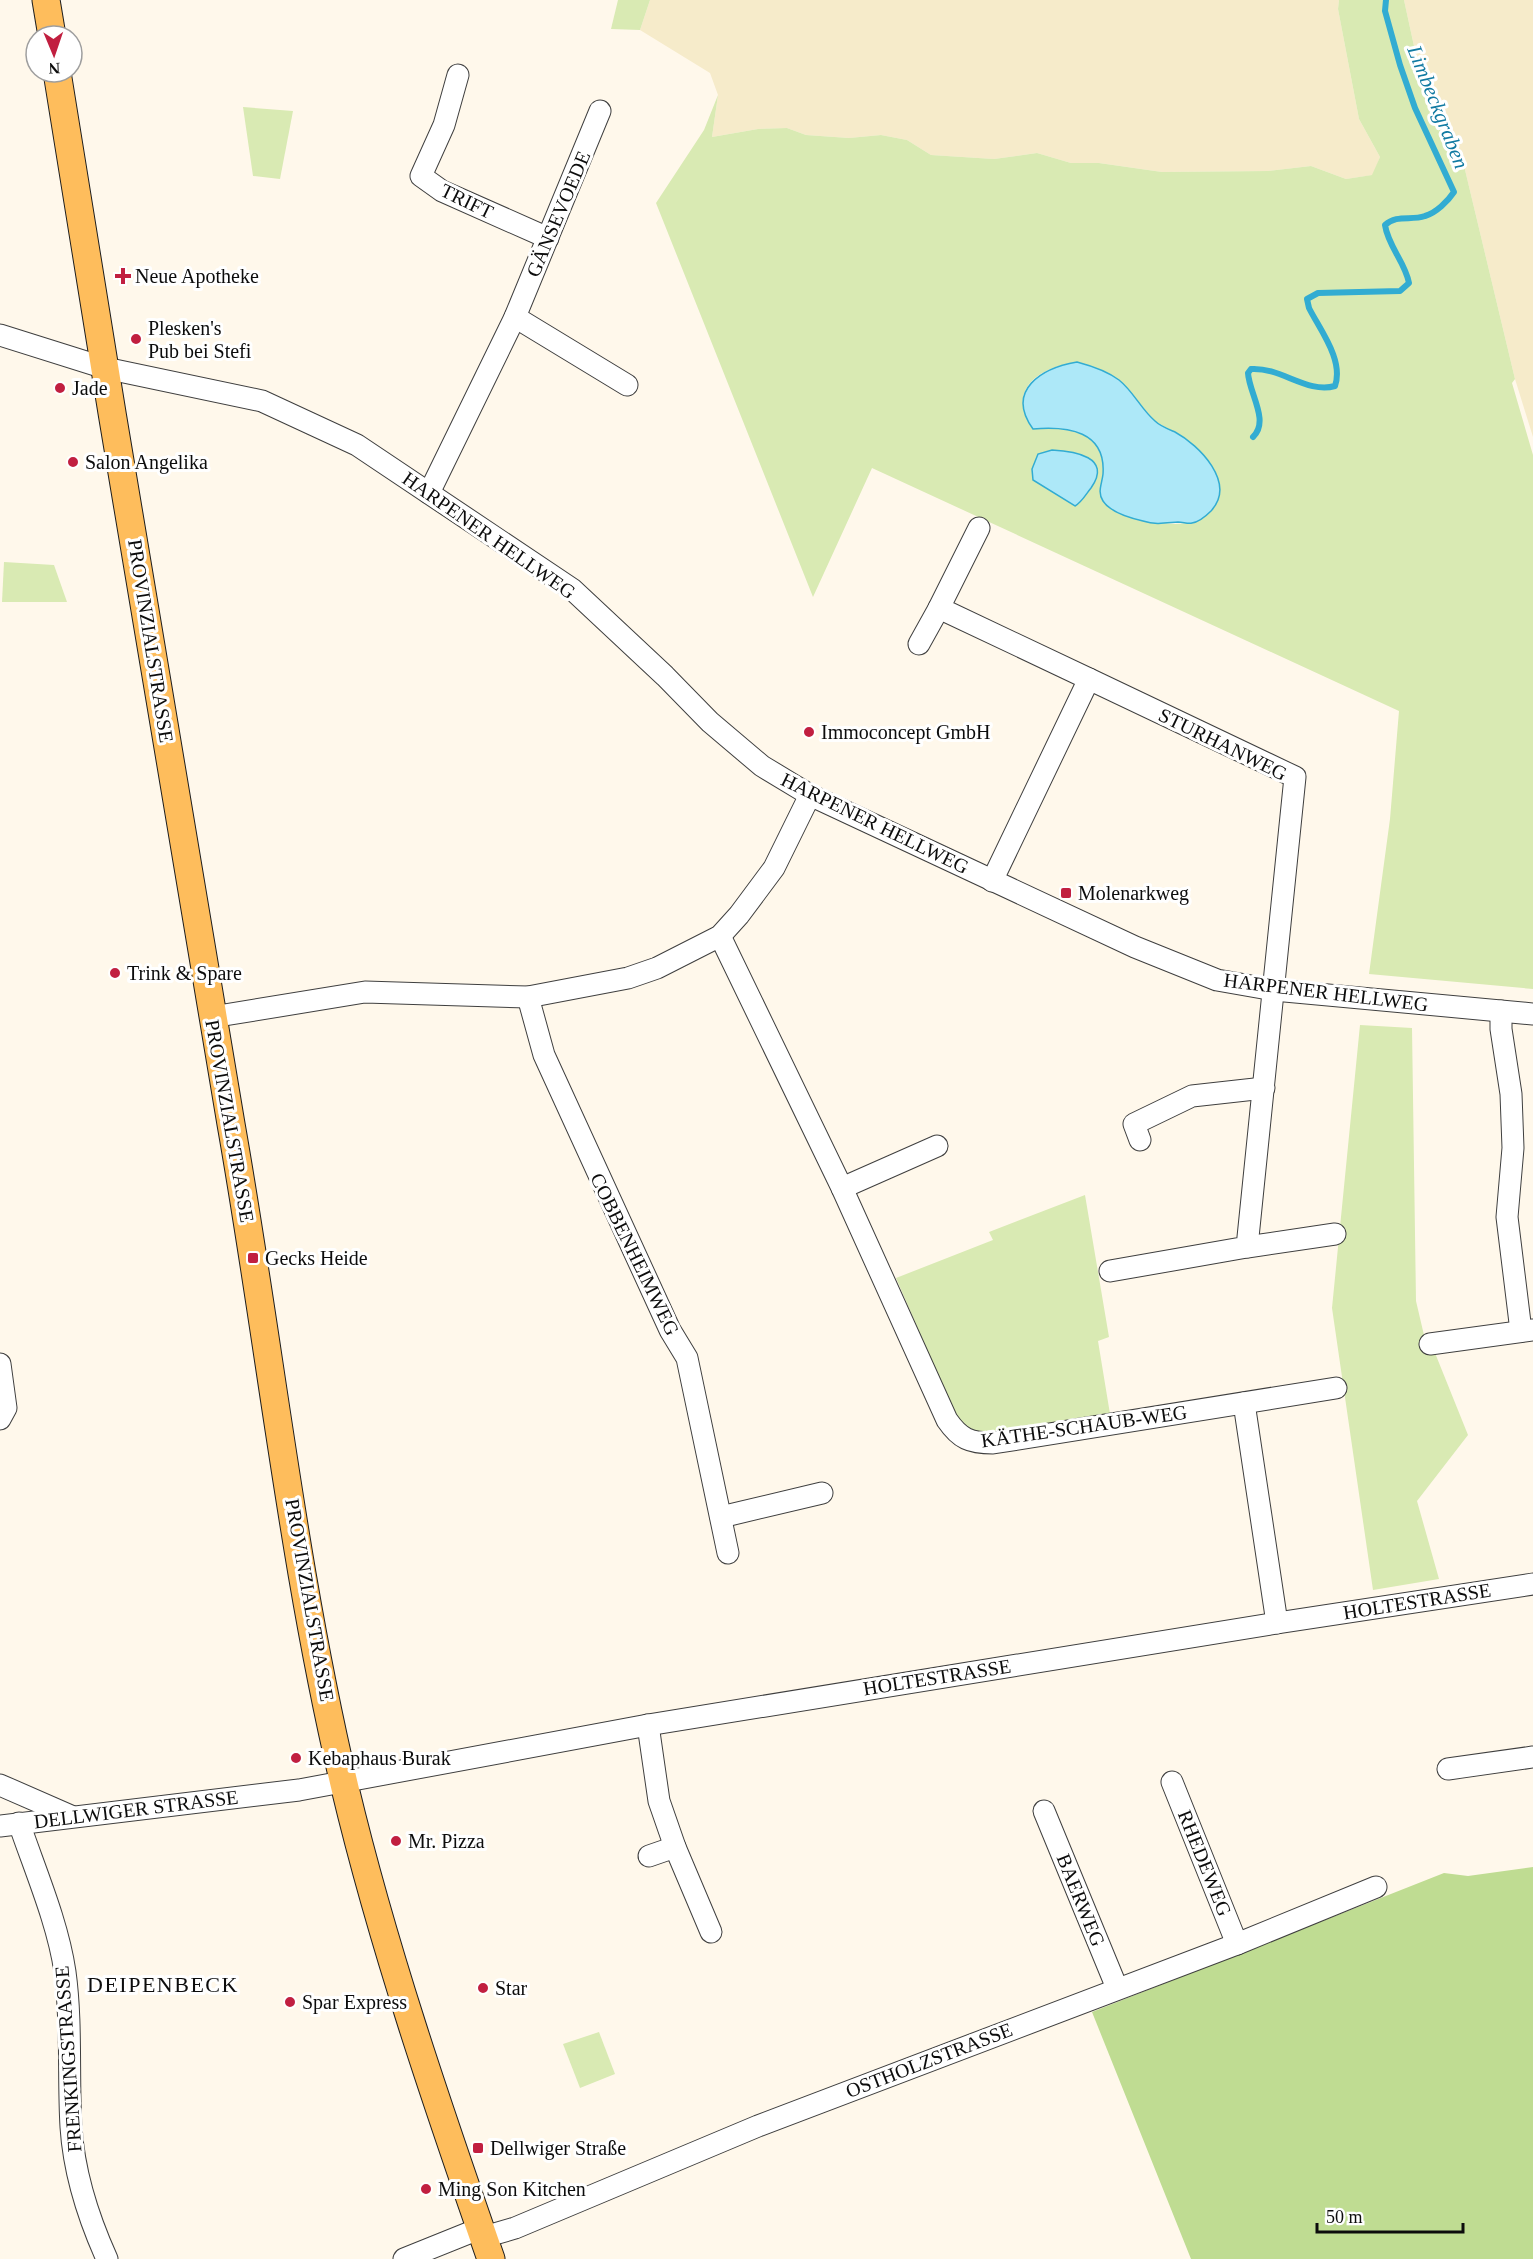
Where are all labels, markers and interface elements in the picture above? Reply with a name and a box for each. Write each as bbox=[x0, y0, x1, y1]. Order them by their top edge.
north arrow bbox=[24, 24, 84, 84]
water label: Limbeckgraben bbox=[1402, 41, 1474, 172]
text: N bbox=[48, 60, 61, 77]
street label: GÄNSEVOEDE bbox=[522, 148, 594, 280]
street label: TRIFT bbox=[437, 179, 497, 223]
place label: Neue Apotheke bbox=[135, 265, 259, 288]
marker: Neue Apotheke bbox=[116, 269, 130, 283]
place label: Plesken's Pub bei Stefi bbox=[148, 317, 252, 362]
marker: Plesken's Pub bei Stefi bbox=[129, 332, 143, 346]
place label: Jade bbox=[72, 377, 108, 399]
marker: Jade bbox=[53, 381, 67, 395]
place label: Salon Angelika bbox=[85, 451, 208, 474]
marker: Salon Angelika bbox=[66, 455, 80, 469]
street label: HARPENER HELLWEG bbox=[398, 467, 580, 603]
street label: PROVINZIALSTRASSE bbox=[124, 538, 178, 744]
street label: STURHANWEG bbox=[1155, 703, 1291, 785]
place label: Immoconcept GmbH bbox=[821, 721, 990, 744]
marker: Immoconcept GmbH bbox=[802, 725, 816, 739]
street label: HARPENER HELLWEG bbox=[778, 768, 972, 878]
place label: Molenarkweg bbox=[1078, 882, 1189, 905]
marker: Molenarkweg bbox=[1059, 886, 1073, 900]
place label: Trink & Spare bbox=[127, 962, 242, 985]
marker: Trink & Spare bbox=[108, 966, 122, 980]
street label: HARPENER HELLWEG bbox=[1223, 969, 1429, 1015]
street label: PROVINZIALSTRASSE bbox=[201, 1018, 259, 1224]
street label: COBBENHEIMWEG bbox=[586, 1169, 684, 1339]
place label: Gecks Heide bbox=[265, 1247, 368, 1269]
marker: Gecks Heide bbox=[246, 1251, 260, 1265]
street label: KÄTHE-SCHAUB-WEG bbox=[980, 1401, 1188, 1451]
street label: PROVINZIALSTRASSE bbox=[281, 1497, 339, 1703]
street label: HOLTESTRASSE bbox=[1342, 1578, 1492, 1624]
street label: HOLTESTRASSE bbox=[862, 1654, 1012, 1700]
place label: Kebaphaus Burak bbox=[308, 1747, 451, 1770]
marker: Kebaphaus Burak bbox=[289, 1751, 303, 1765]
street label: DELLWIGER STRASSE bbox=[33, 1786, 239, 1832]
street label: RHEDEWEG bbox=[1174, 1807, 1236, 1919]
place label: Mr. Pizza bbox=[408, 1830, 485, 1852]
marker: Mr. Pizza bbox=[389, 1834, 403, 1848]
street label: BAERWEG bbox=[1052, 1851, 1110, 1949]
street label: FRENKINGSTRASSE bbox=[51, 1965, 85, 2153]
district label: DEIPENBECK bbox=[87, 1972, 239, 1997]
place label: Star bbox=[495, 1977, 528, 1999]
marker: Star bbox=[476, 1981, 490, 1995]
place label: Spar Express bbox=[302, 1991, 407, 2014]
marker: Spar Express bbox=[283, 1995, 297, 2009]
street label: OSTHOLZSTRASSE bbox=[843, 2018, 1015, 2102]
place label: Dellwiger Straße bbox=[490, 2137, 626, 2160]
marker: Dellwiger Straße bbox=[471, 2141, 485, 2155]
place label: Ming Son Kitchen bbox=[438, 2178, 586, 2201]
marker: Ming Son Kitchen bbox=[419, 2182, 433, 2196]
scale bar bbox=[1317, 2196, 1462, 2234]
text: 50 m bbox=[1326, 2207, 1363, 2227]

